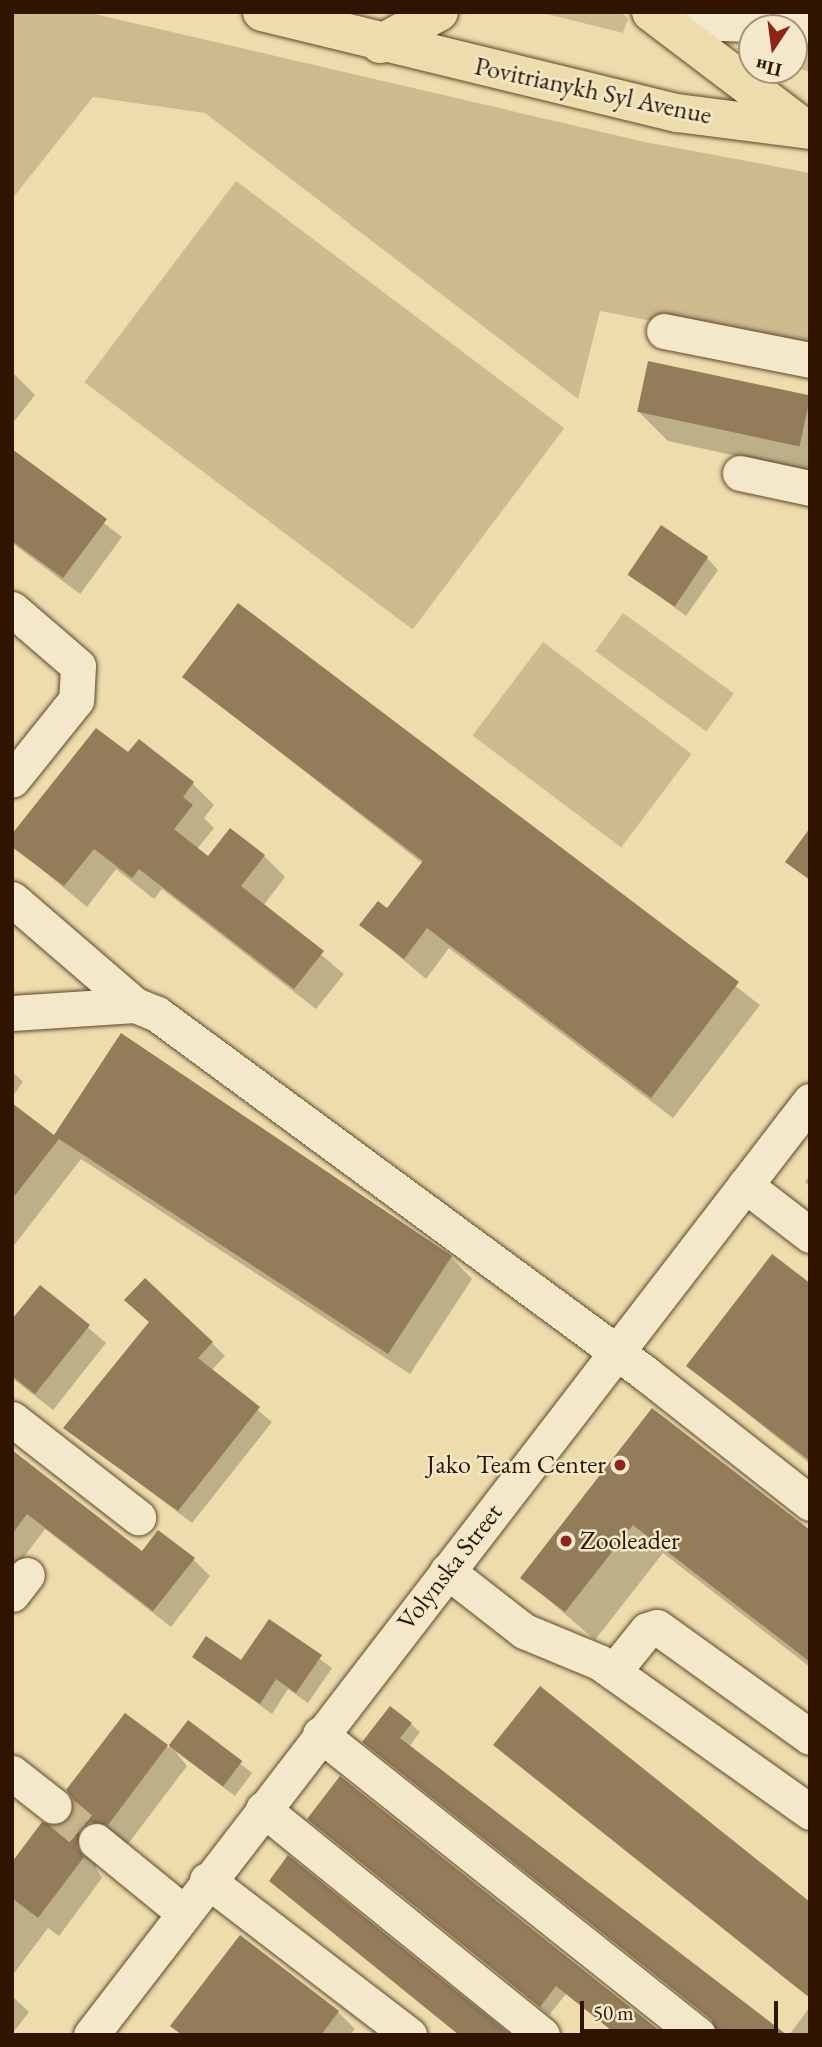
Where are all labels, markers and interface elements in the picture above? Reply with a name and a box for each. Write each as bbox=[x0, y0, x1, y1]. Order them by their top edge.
north arrow bbox=[738, 14, 808, 84]
street label: Povitrianykh Syl Avenue bbox=[472, 51, 714, 131]
text: Пн bbox=[753, 53, 784, 83]
place label: Jako Team Center bbox=[427, 1449, 606, 1481]
marker: Jako Team Center bbox=[612, 1457, 628, 1473]
street label: Volynska Street bbox=[391, 1498, 509, 1636]
place label: Zooleader bbox=[580, 1525, 680, 1557]
marker: Zooleader bbox=[558, 1533, 574, 1549]
scale bar bbox=[584, 1988, 782, 2032]
text: 50 m bbox=[593, 1999, 634, 2026]

